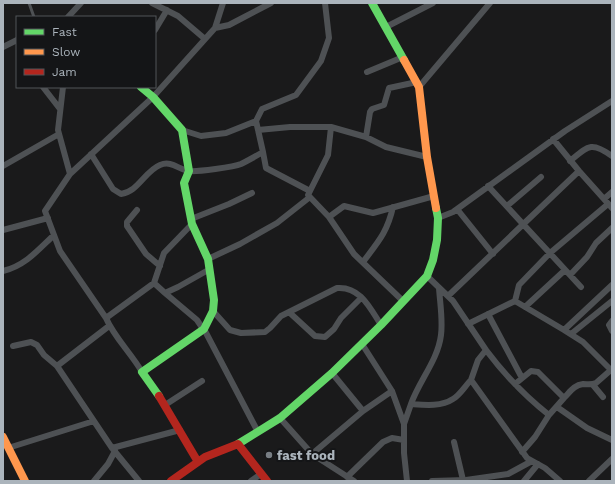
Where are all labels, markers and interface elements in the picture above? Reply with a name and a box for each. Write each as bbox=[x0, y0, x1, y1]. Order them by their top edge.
legend bbox=[16, 16, 156, 88]
text: Fast bbox=[52, 25, 77, 39]
text: Slow bbox=[52, 45, 80, 59]
text: Jam bbox=[52, 65, 77, 79]
place label: fast food bbox=[277, 448, 335, 463]
marker: fast food bbox=[264, 450, 274, 460]

